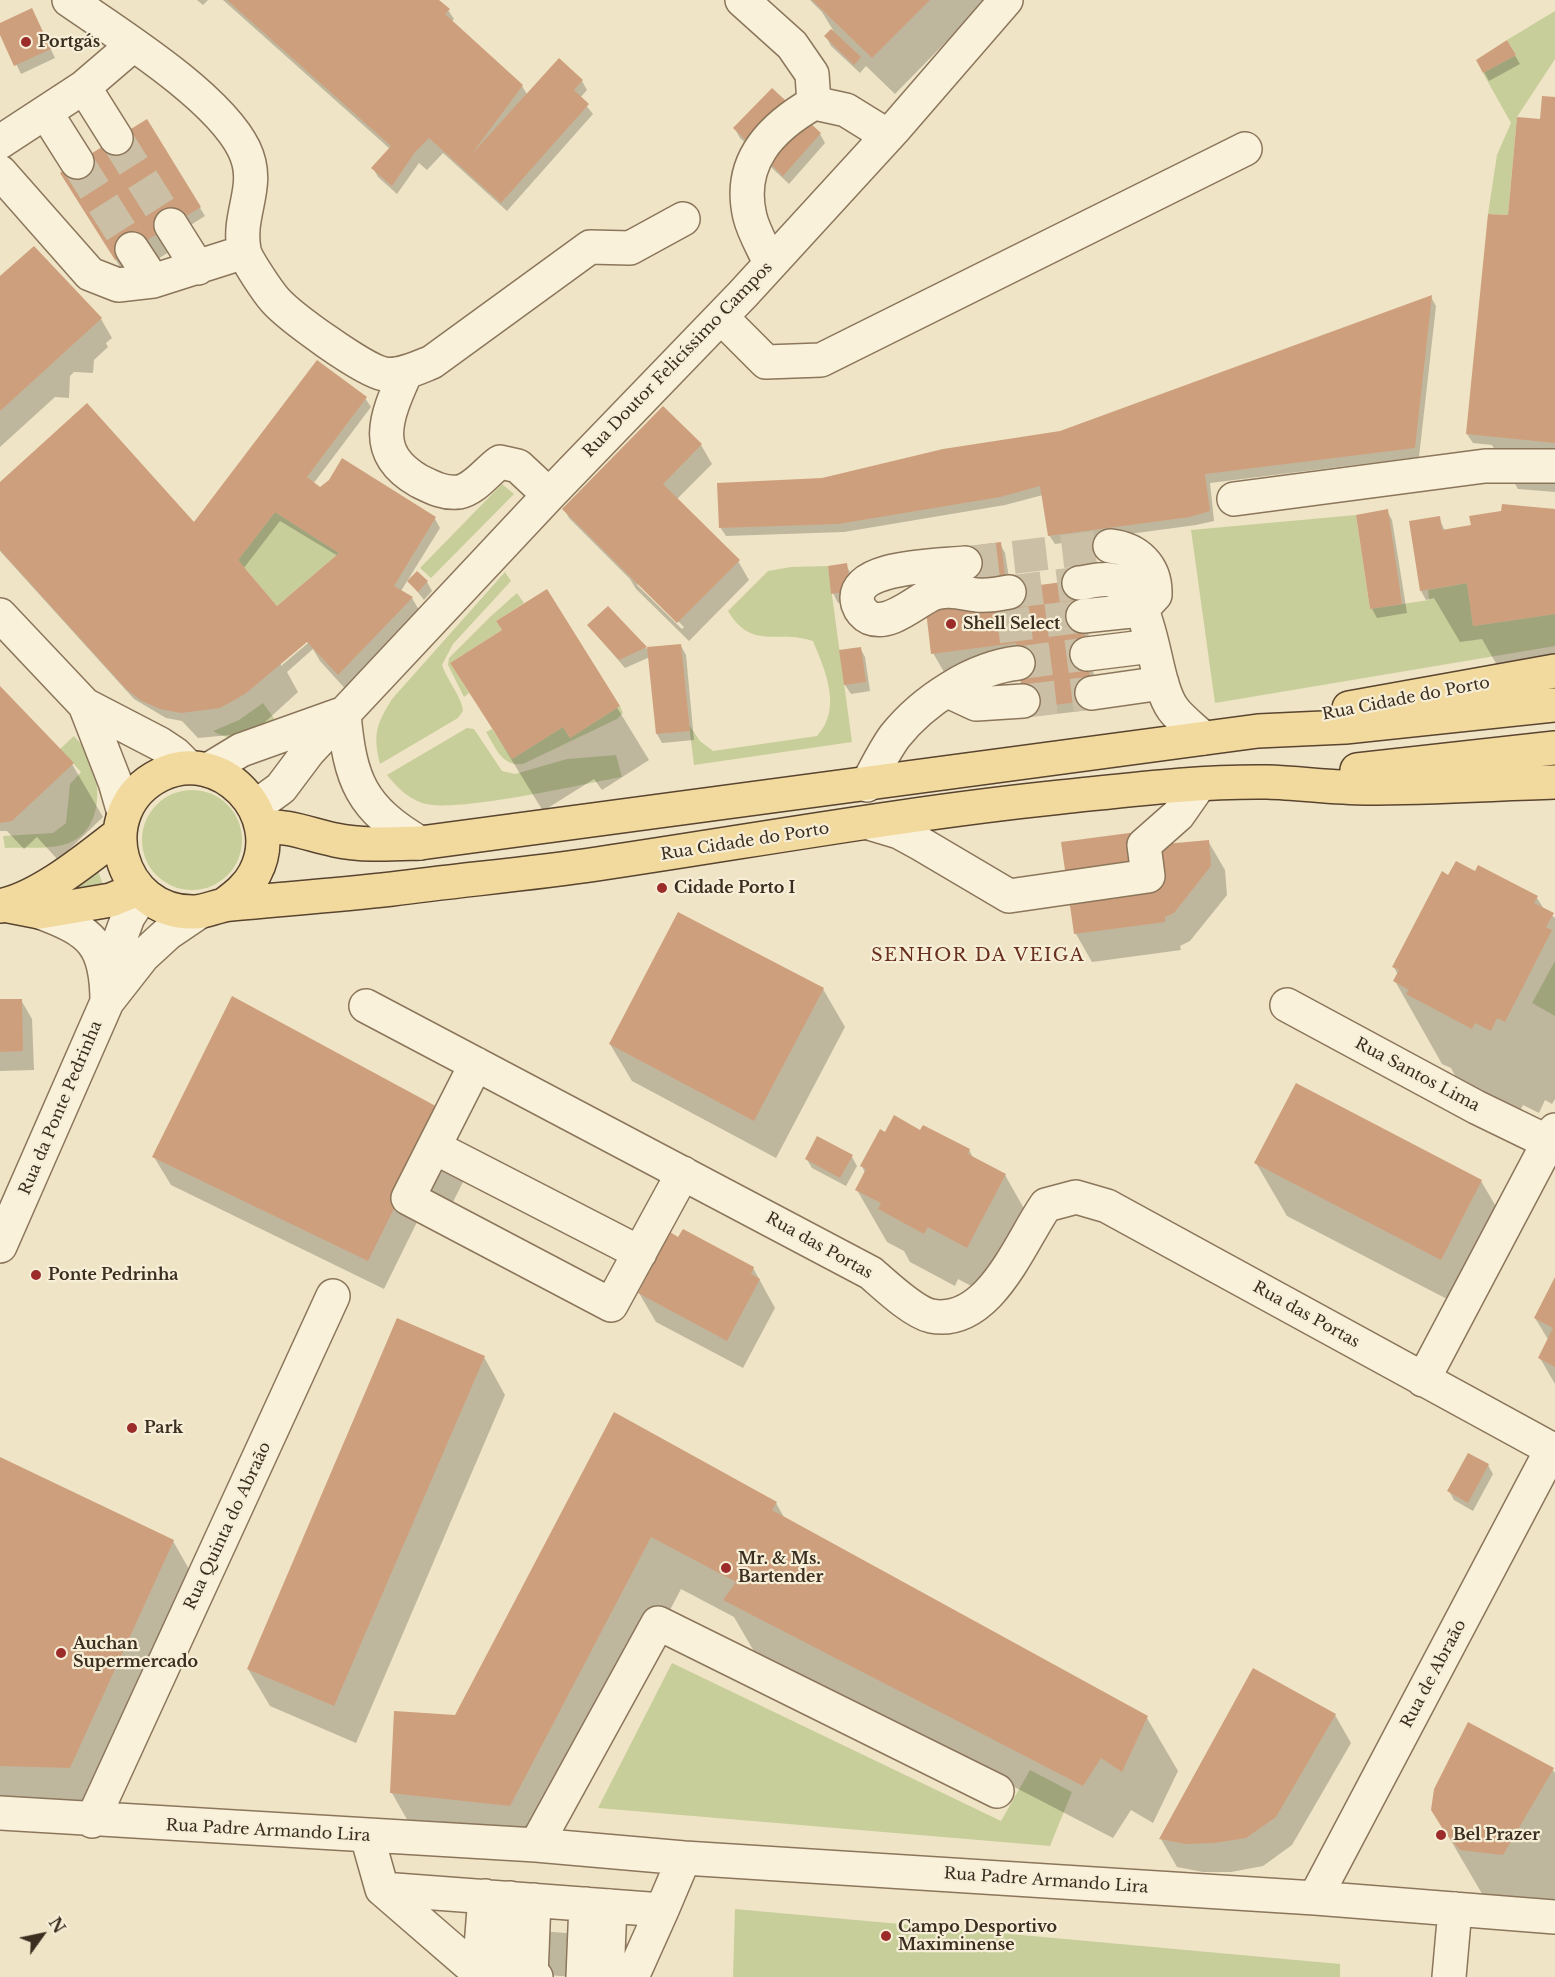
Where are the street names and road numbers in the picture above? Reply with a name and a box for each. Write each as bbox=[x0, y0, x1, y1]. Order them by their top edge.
street label: Rua Doutor Felicíssimo Campos bbox=[579, 258, 777, 462]
street label: Rua Cidade do Porto bbox=[1321, 673, 1491, 725]
street label: Rua Cidade do Porto bbox=[659, 819, 831, 865]
street label: Rua da Ponte Pedrinha bbox=[16, 1018, 106, 1198]
street label: Rua Santos Lima bbox=[1351, 1034, 1483, 1116]
street label: Rua das Portas bbox=[762, 1209, 876, 1283]
street label: Rua das Portas bbox=[1249, 1278, 1363, 1352]
street label: Rua Quinta do Abraão bbox=[181, 1439, 275, 1613]
street label: Rua de Abraão bbox=[1397, 1617, 1471, 1731]
street label: Rua Padre Armando Lira bbox=[165, 1816, 371, 1846]
street label: Rua Padre Armando Lira bbox=[943, 1864, 1149, 1898]

